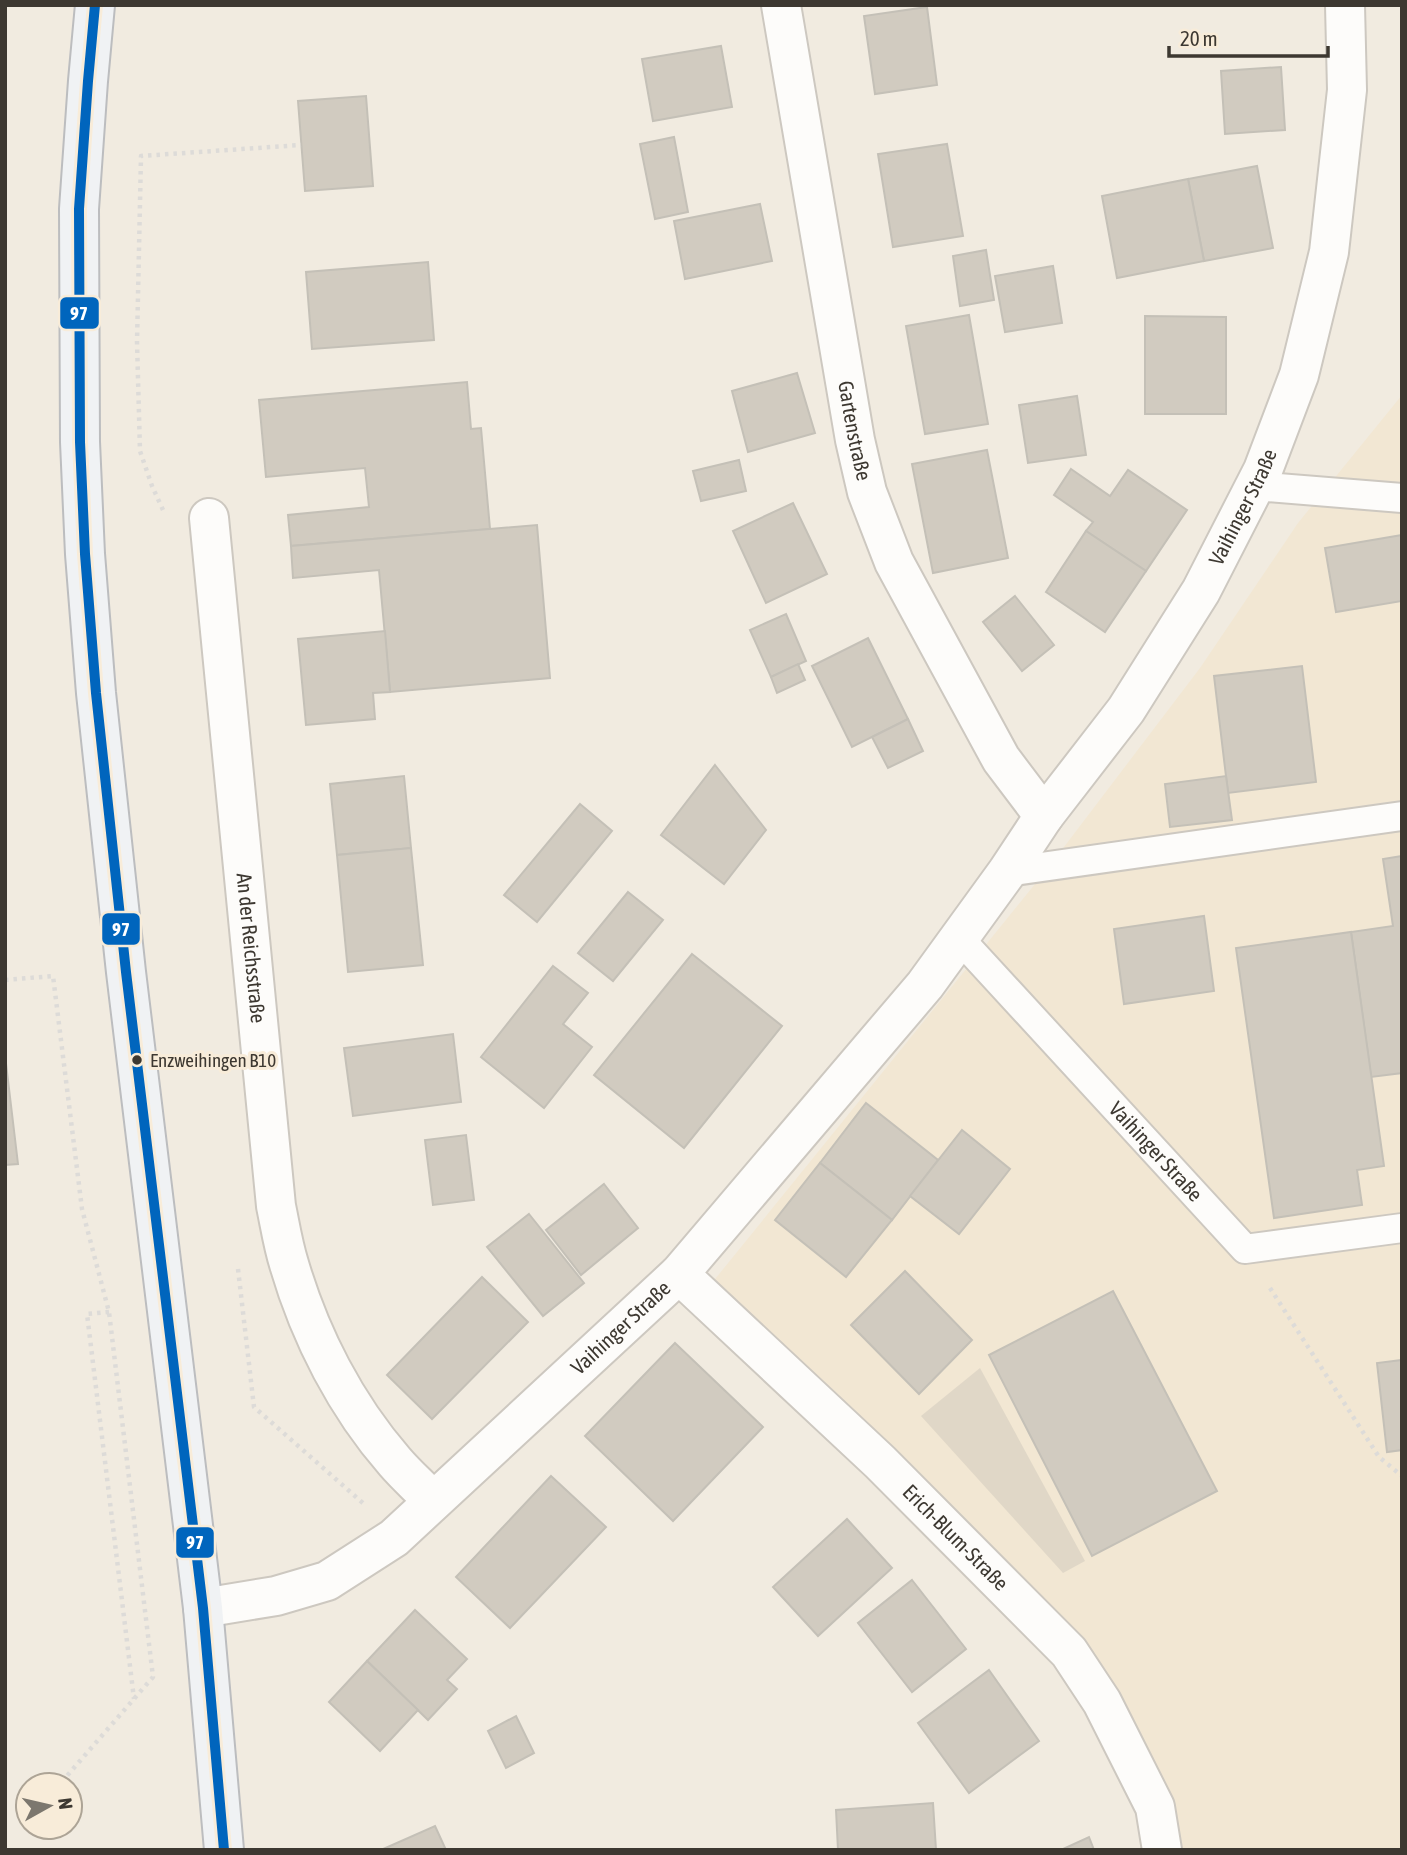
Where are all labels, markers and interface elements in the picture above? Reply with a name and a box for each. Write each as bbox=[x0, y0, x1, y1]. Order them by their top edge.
scale bar bbox=[1169, 14, 1328, 58]
text: 20 m bbox=[1180, 26, 1218, 50]
line badge: 97 bbox=[59, 296, 100, 330]
text: 97 bbox=[70, 302, 88, 324]
street label: Gartenstraße bbox=[834, 379, 877, 483]
street label: Vaihinger Straße bbox=[1203, 446, 1281, 569]
street label: An der Reichsstraße bbox=[233, 872, 271, 1024]
line badge: 97 bbox=[101, 912, 141, 946]
text: 97 bbox=[112, 918, 130, 940]
place label: Enzweihingen B10 bbox=[150, 1049, 276, 1071]
marker: Enzweihingen B10 bbox=[130, 1053, 144, 1067]
street label: Vaihinger Straße bbox=[1105, 1096, 1208, 1206]
street label: Vaihinger Straße bbox=[566, 1275, 675, 1379]
street label: Erich-Blum-Straße bbox=[898, 1479, 1014, 1595]
line badge: 97 bbox=[175, 1526, 215, 1559]
text: 97 bbox=[186, 1531, 204, 1553]
north arrow bbox=[14, 1771, 84, 1841]
text: N bbox=[54, 1797, 78, 1811]

